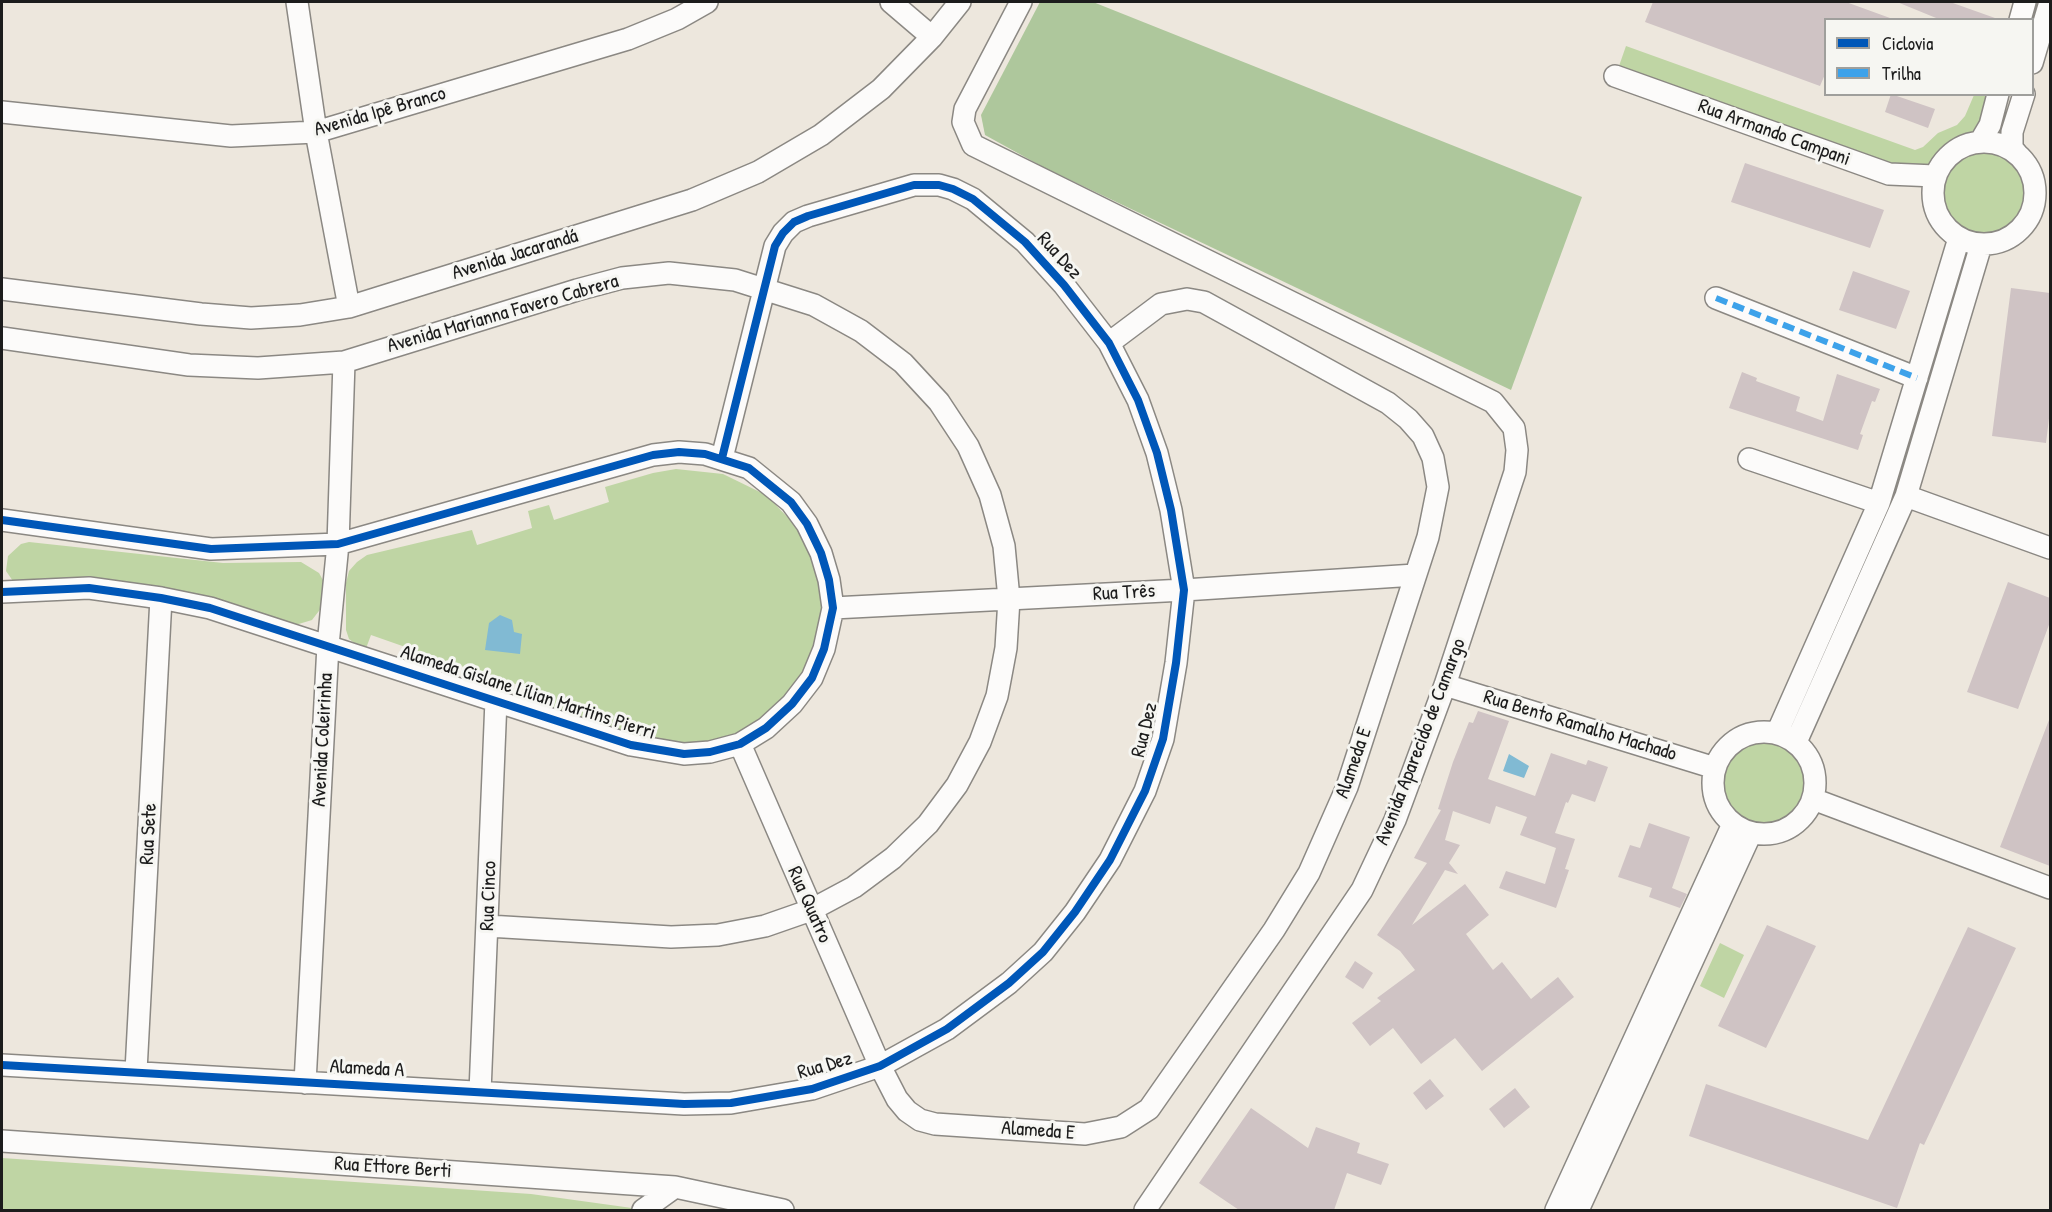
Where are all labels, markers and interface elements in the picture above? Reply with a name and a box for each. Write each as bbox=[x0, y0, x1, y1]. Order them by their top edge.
legend bbox=[1824, 18, 2034, 96]
text: Ciclovia bbox=[1882, 31, 1933, 56]
text: Trilha bbox=[1882, 61, 1921, 86]
street label: Avenida Ipê Branco bbox=[311, 82, 449, 142]
street label: Rua Armando Campani bbox=[1695, 94, 1853, 172]
street label: Avenida Jacarandá bbox=[449, 224, 581, 286]
street label: Rua Dez bbox=[1032, 227, 1086, 285]
street label: Avenida Marianna Favero Cabrera bbox=[385, 269, 621, 359]
street label: Rua Três bbox=[1092, 579, 1156, 607]
street label: Avenida Aparecido de Camargo bbox=[1371, 635, 1471, 849]
street label: Alameda Gislane Lílian Martins Pierri bbox=[398, 640, 658, 746]
street label: Avenida Coleirinha bbox=[308, 673, 338, 807]
street label: Rua Bento Ramalho Machado bbox=[1481, 685, 1679, 767]
street label: Rua Dez bbox=[1127, 700, 1163, 760]
street label: Alameda E bbox=[1331, 724, 1377, 802]
street label: Rua Sete bbox=[135, 803, 163, 865]
street label: Rua Cinco bbox=[476, 861, 502, 931]
street label: Rua Quatro bbox=[782, 863, 836, 947]
street label: Rua Dez bbox=[795, 1047, 855, 1085]
street label: Alameda A bbox=[329, 1055, 405, 1083]
street label: Alameda E bbox=[1000, 1116, 1076, 1146]
street label: Rua Ettore Berti bbox=[334, 1152, 452, 1184]

